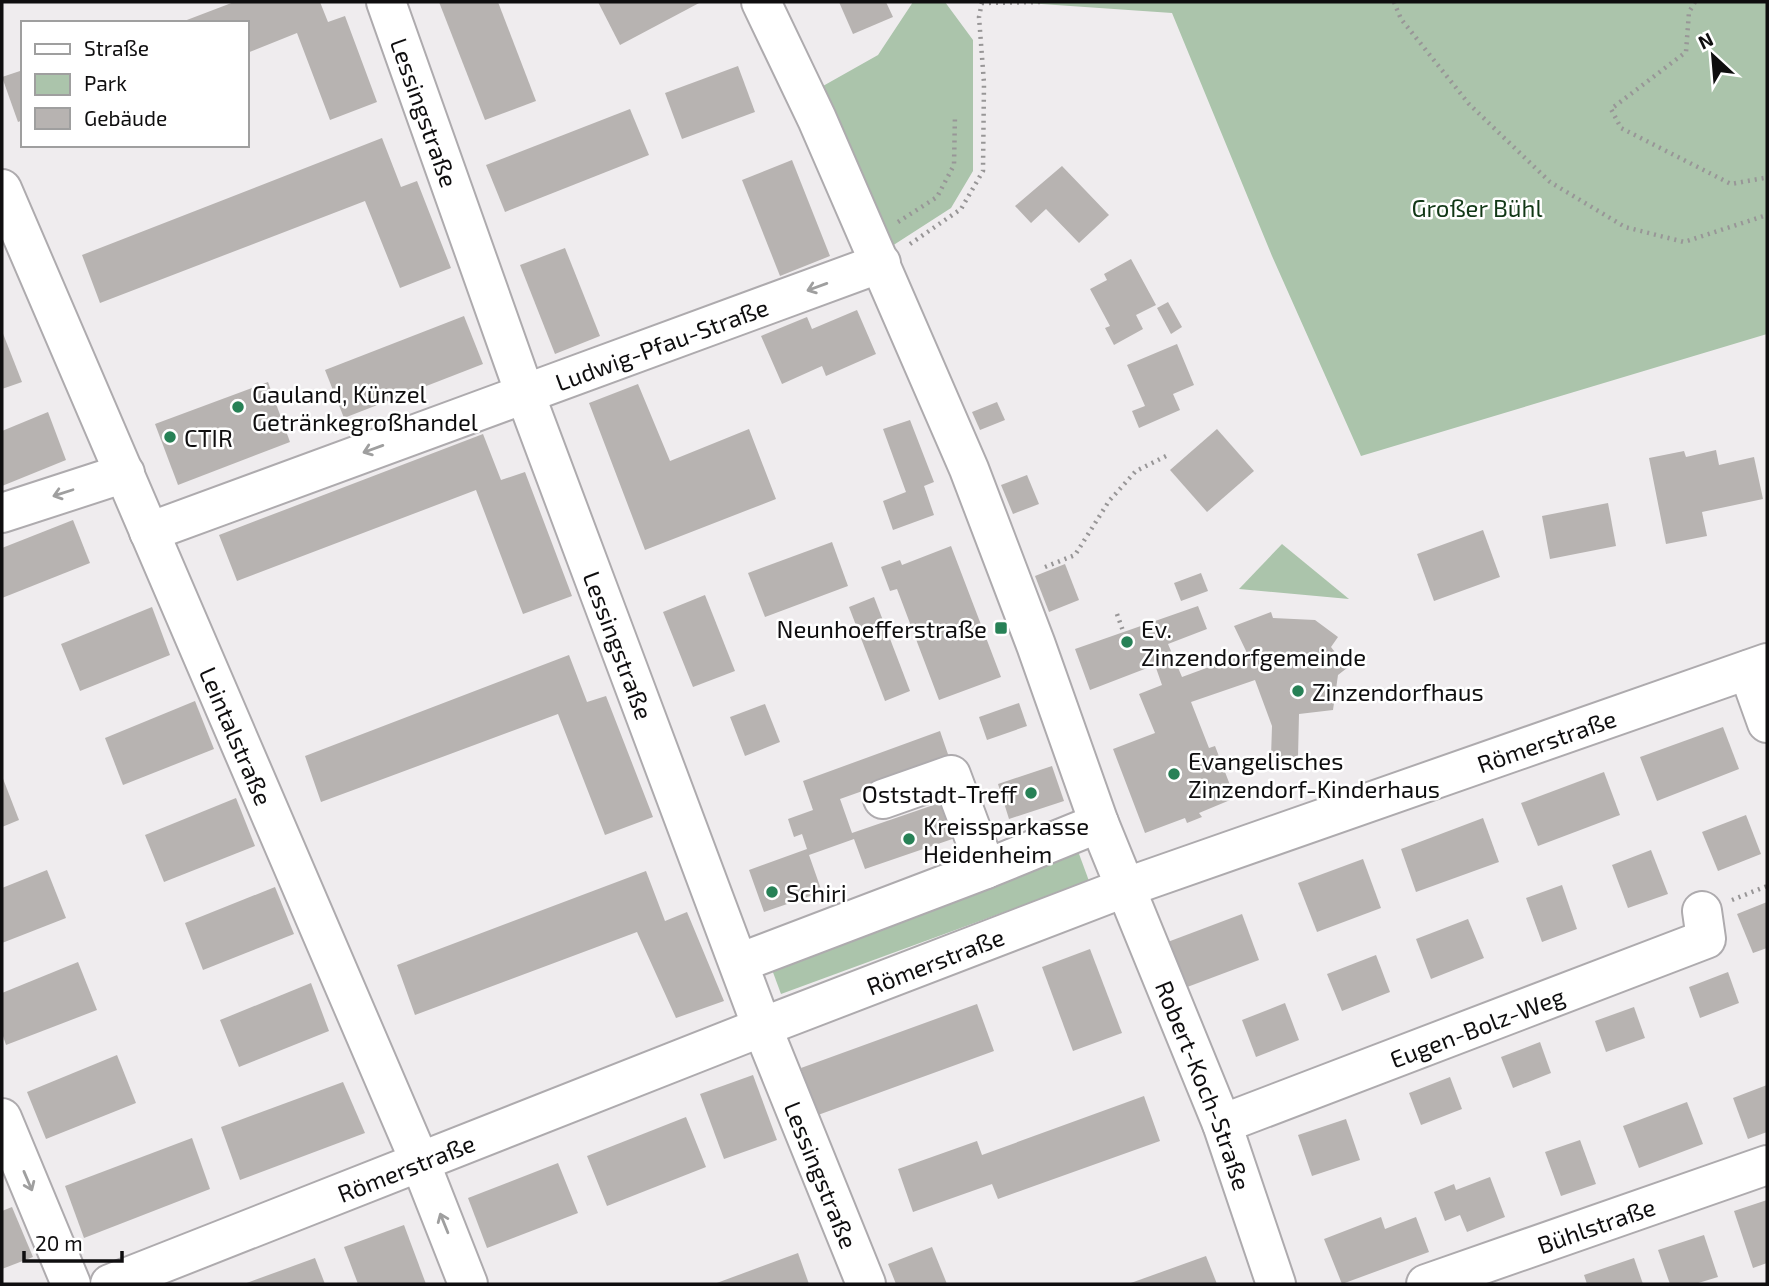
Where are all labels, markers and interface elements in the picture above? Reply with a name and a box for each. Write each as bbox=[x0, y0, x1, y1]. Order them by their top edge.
legend bbox=[21, 21, 248, 147]
north arrow bbox=[1678, 21, 1748, 91]
text: N bbox=[1694, 27, 1717, 54]
street label: Lessingstraße bbox=[385, 34, 465, 191]
text: Straße bbox=[84, 35, 149, 60]
text: Park bbox=[84, 70, 127, 95]
text: Gebäude bbox=[84, 105, 167, 130]
park label: Großer Bühl bbox=[1411, 193, 1543, 222]
one-way arrow bbox=[806, 282, 828, 294]
street label: Ludwig-Pfau-Straße bbox=[551, 291, 772, 396]
place label: Gauland, Künzel Getränkegroßhandel bbox=[252, 379, 478, 436]
marker: Gauland, Künzel Getränkegroßhandel bbox=[230, 399, 246, 415]
place label: CTIR bbox=[184, 423, 233, 452]
marker: CTIR bbox=[162, 429, 178, 445]
one-way arrow bbox=[363, 444, 385, 457]
one-way arrow bbox=[53, 487, 75, 500]
street label: Lessingstraße bbox=[578, 567, 660, 723]
place label: Neunhoefferstraße bbox=[776, 614, 987, 643]
place label: Ev. Zinzendorfgemeinde bbox=[1141, 614, 1366, 671]
marker: Neunhoefferstraße bbox=[993, 620, 1009, 636]
marker: Ev. Zinzendorfgemeinde bbox=[1119, 634, 1135, 650]
street label: Leintalstraße bbox=[194, 662, 279, 809]
place label: Zinzendorfhaus bbox=[1312, 677, 1484, 706]
marker: Zinzendorfhaus bbox=[1290, 683, 1306, 699]
street label: Römerstraße bbox=[1473, 703, 1620, 778]
place label: Evangelisches Zinzendorf-Kinderhaus bbox=[1188, 746, 1440, 803]
marker: Evangelisches Zinzendorf-Kinderhaus bbox=[1166, 766, 1182, 782]
place label: Oststadt-Treff bbox=[862, 779, 1018, 808]
marker: Oststadt-Treff bbox=[1023, 785, 1039, 801]
place label: Kreissparkasse Heidenheim bbox=[923, 811, 1089, 868]
marker: Kreissparkasse Heidenheim bbox=[901, 831, 917, 847]
place label: Schiri bbox=[786, 878, 847, 907]
marker: Schiri bbox=[764, 884, 780, 900]
street label: Römerstraße bbox=[862, 921, 1008, 1000]
street label: Robert-Koch-Straße bbox=[1150, 976, 1258, 1194]
street label: Eugen-Bolz-Weg bbox=[1386, 980, 1568, 1073]
street label: Lessingstraße bbox=[779, 1097, 864, 1252]
street label: Römerstraße bbox=[333, 1127, 479, 1207]
one-way arrow bbox=[22, 1169, 35, 1191]
street label: Bühlstraße bbox=[1533, 1191, 1659, 1259]
one-way arrow bbox=[437, 1213, 450, 1235]
scale bar bbox=[24, 1220, 122, 1264]
text: 20 m bbox=[35, 1230, 83, 1255]

